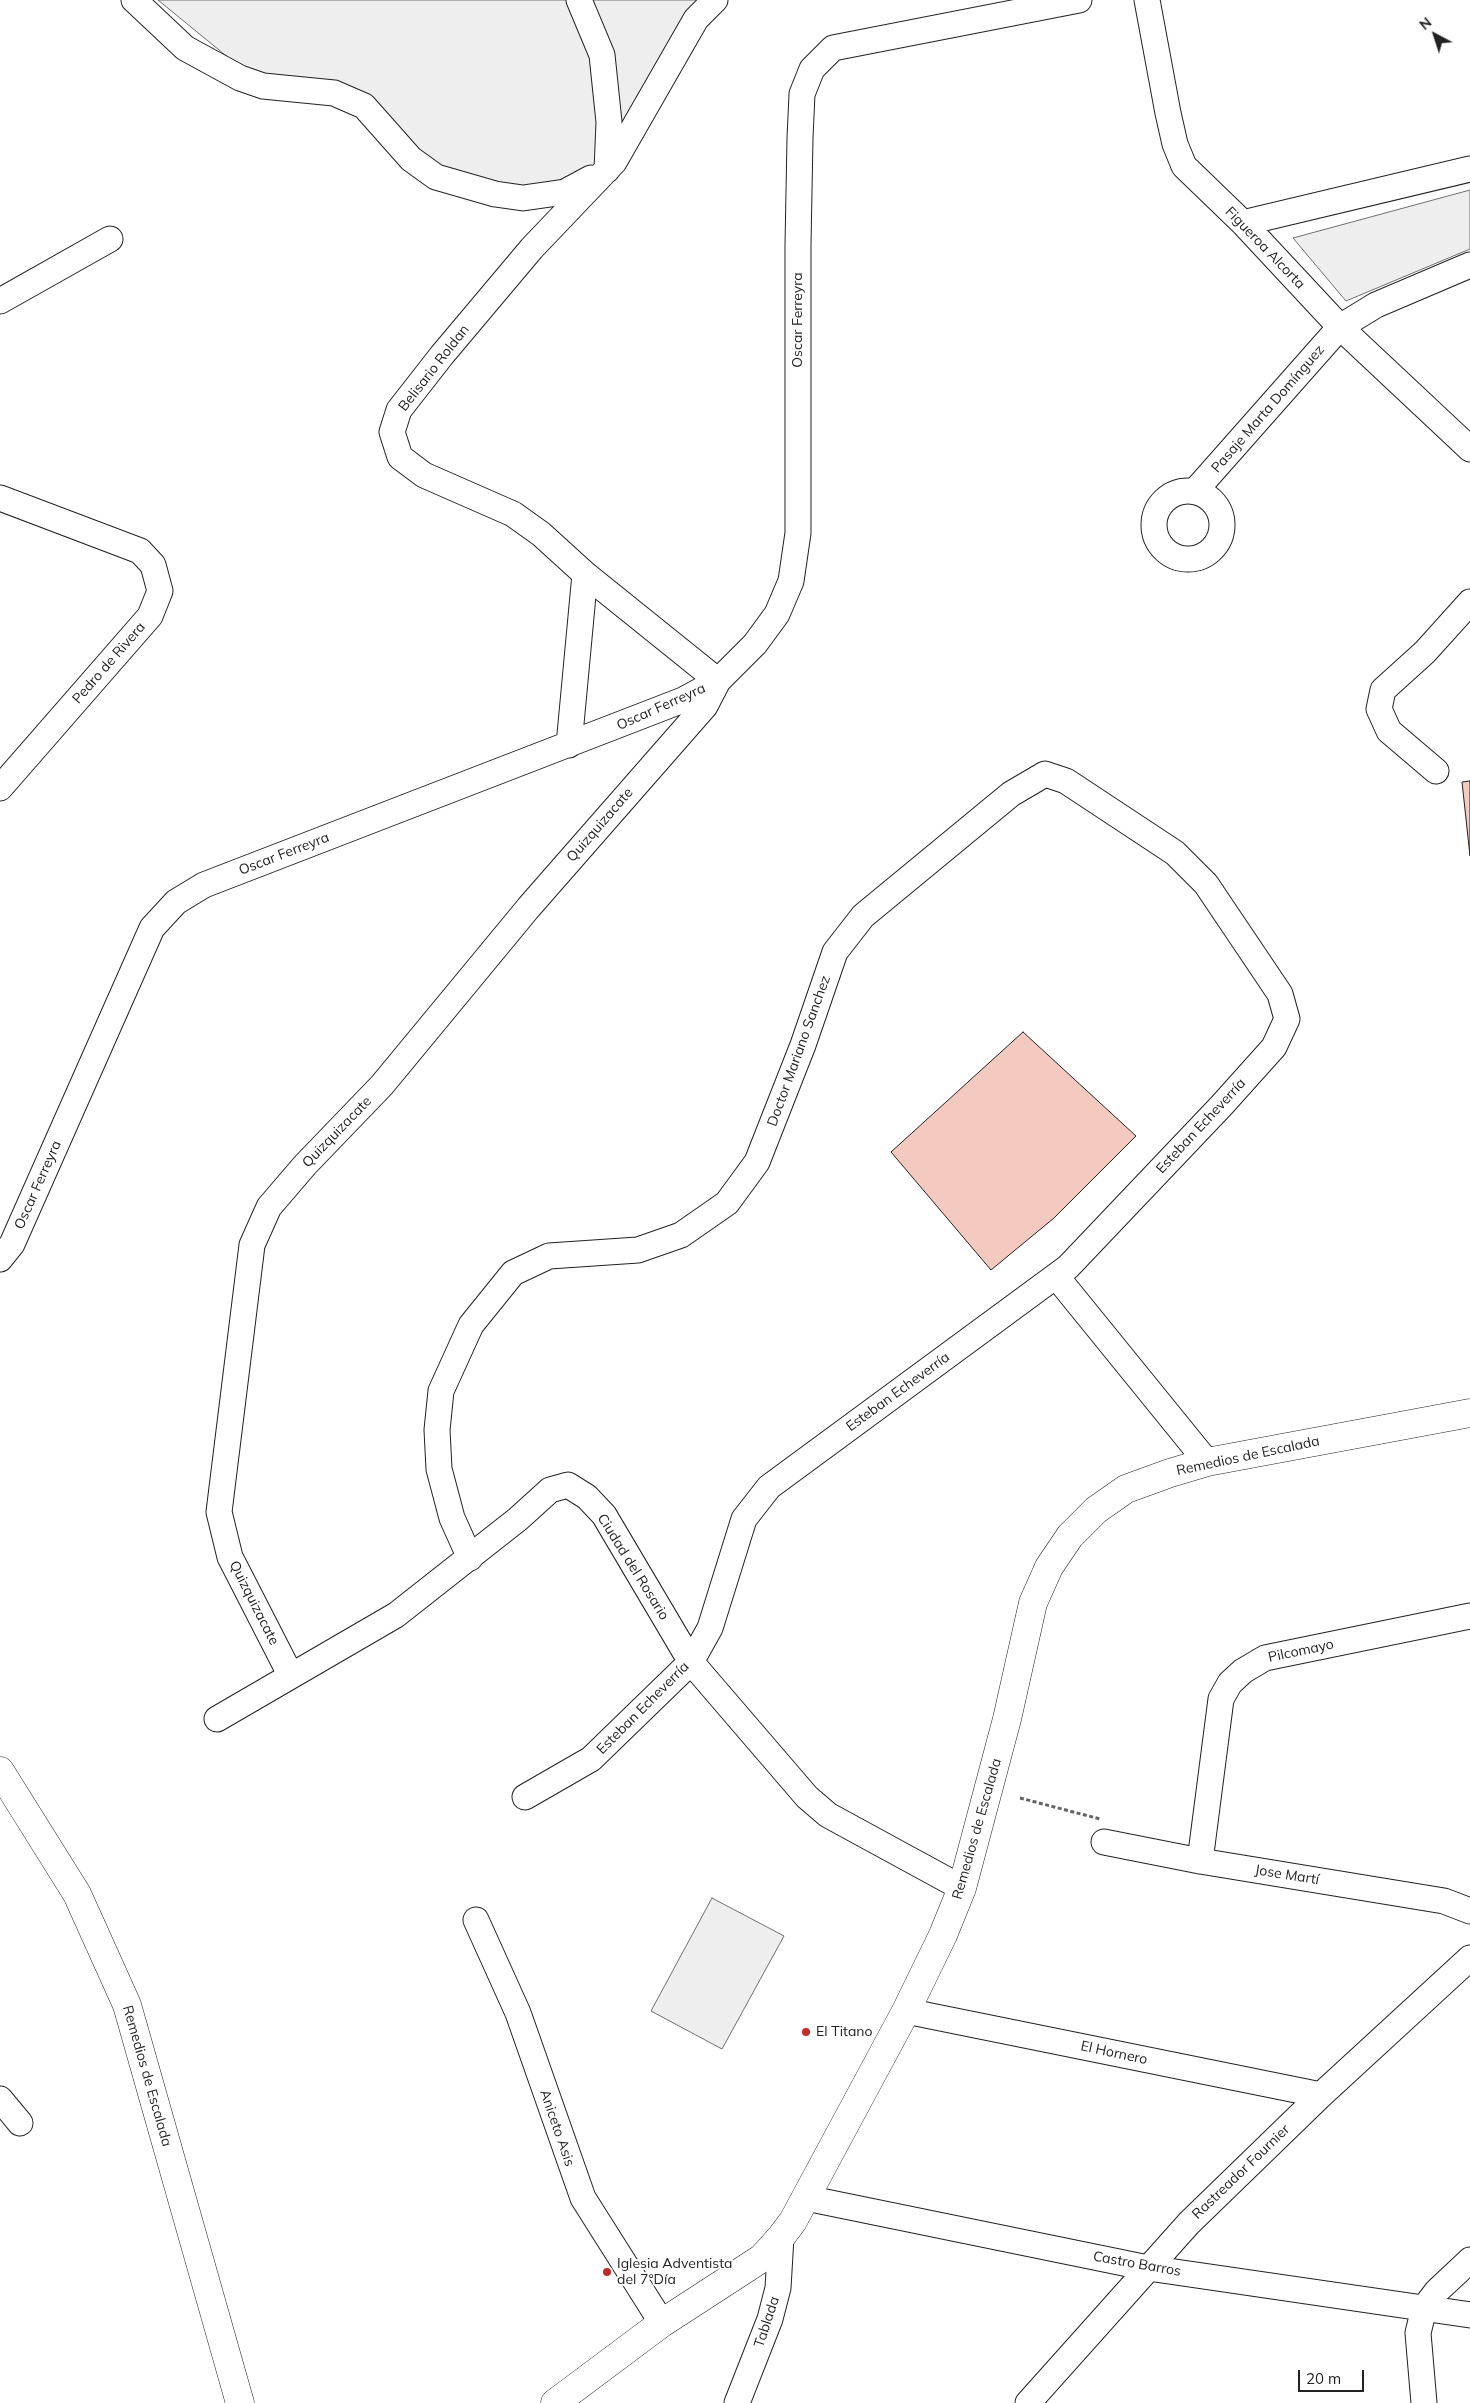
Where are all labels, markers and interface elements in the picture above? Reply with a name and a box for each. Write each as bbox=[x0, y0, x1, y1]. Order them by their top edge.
north arrow bbox=[1410, 10, 1460, 60]
text: N bbox=[1416, 13, 1435, 34]
street label: Figueroa Alcorta bbox=[1222, 203, 1308, 293]
street label: Oscar Ferreyra bbox=[790, 272, 806, 368]
street label: Belisario Roldan bbox=[395, 321, 473, 415]
street label: Pasaje Marta Domínguez bbox=[1208, 342, 1328, 476]
street label: Pedro de Rivera bbox=[69, 619, 149, 707]
street label: Oscar Ferreyra bbox=[614, 680, 708, 734]
street label: Quizquizacate bbox=[563, 785, 637, 865]
street label: Oscar Ferreyra bbox=[236, 829, 332, 879]
street label: Doctor Mariano Sanchez bbox=[764, 973, 834, 1129]
street label: Esteban Echeverría bbox=[1153, 1075, 1249, 1177]
street label: Quizquizacate bbox=[299, 1093, 375, 1171]
street label: Oscar Ferreyra bbox=[11, 1138, 65, 1232]
street label: Esteban Echeverría bbox=[843, 1349, 953, 1435]
street label: Remedios de Escalada bbox=[1175, 1433, 1321, 1479]
street label: Ciudad del Rosario bbox=[594, 1511, 672, 1623]
street label: Quizquizacate bbox=[226, 1558, 282, 1648]
street label: Pilcomayo bbox=[1267, 1636, 1335, 1666]
street label: Esteban Echeverría bbox=[593, 1658, 693, 1758]
street label: Remedios de Escalada bbox=[949, 1757, 1005, 1901]
street label: Jose Martí bbox=[1254, 1862, 1320, 1888]
street label: Remedios de Escalada bbox=[119, 2004, 175, 2148]
place label: El Titano bbox=[816, 2024, 873, 2040]
marker: El Titano bbox=[800, 2026, 812, 2038]
street label: El Hornero bbox=[1079, 2038, 1149, 2068]
street label: Aniceto Asis bbox=[536, 2087, 578, 2169]
street label: Rastreador Fournier bbox=[1189, 2121, 1293, 2223]
street label: Castro Barros bbox=[1092, 2248, 1182, 2280]
place label: Iglesia Adventista del 7°Día bbox=[617, 2256, 733, 2288]
marker: Iglesia Adventista del 7°Día bbox=[601, 2266, 613, 2278]
street label: Tablada bbox=[751, 2294, 783, 2350]
scale bar bbox=[1300, 2360, 1366, 2392]
text: 20 m bbox=[1306, 2369, 1341, 2388]

